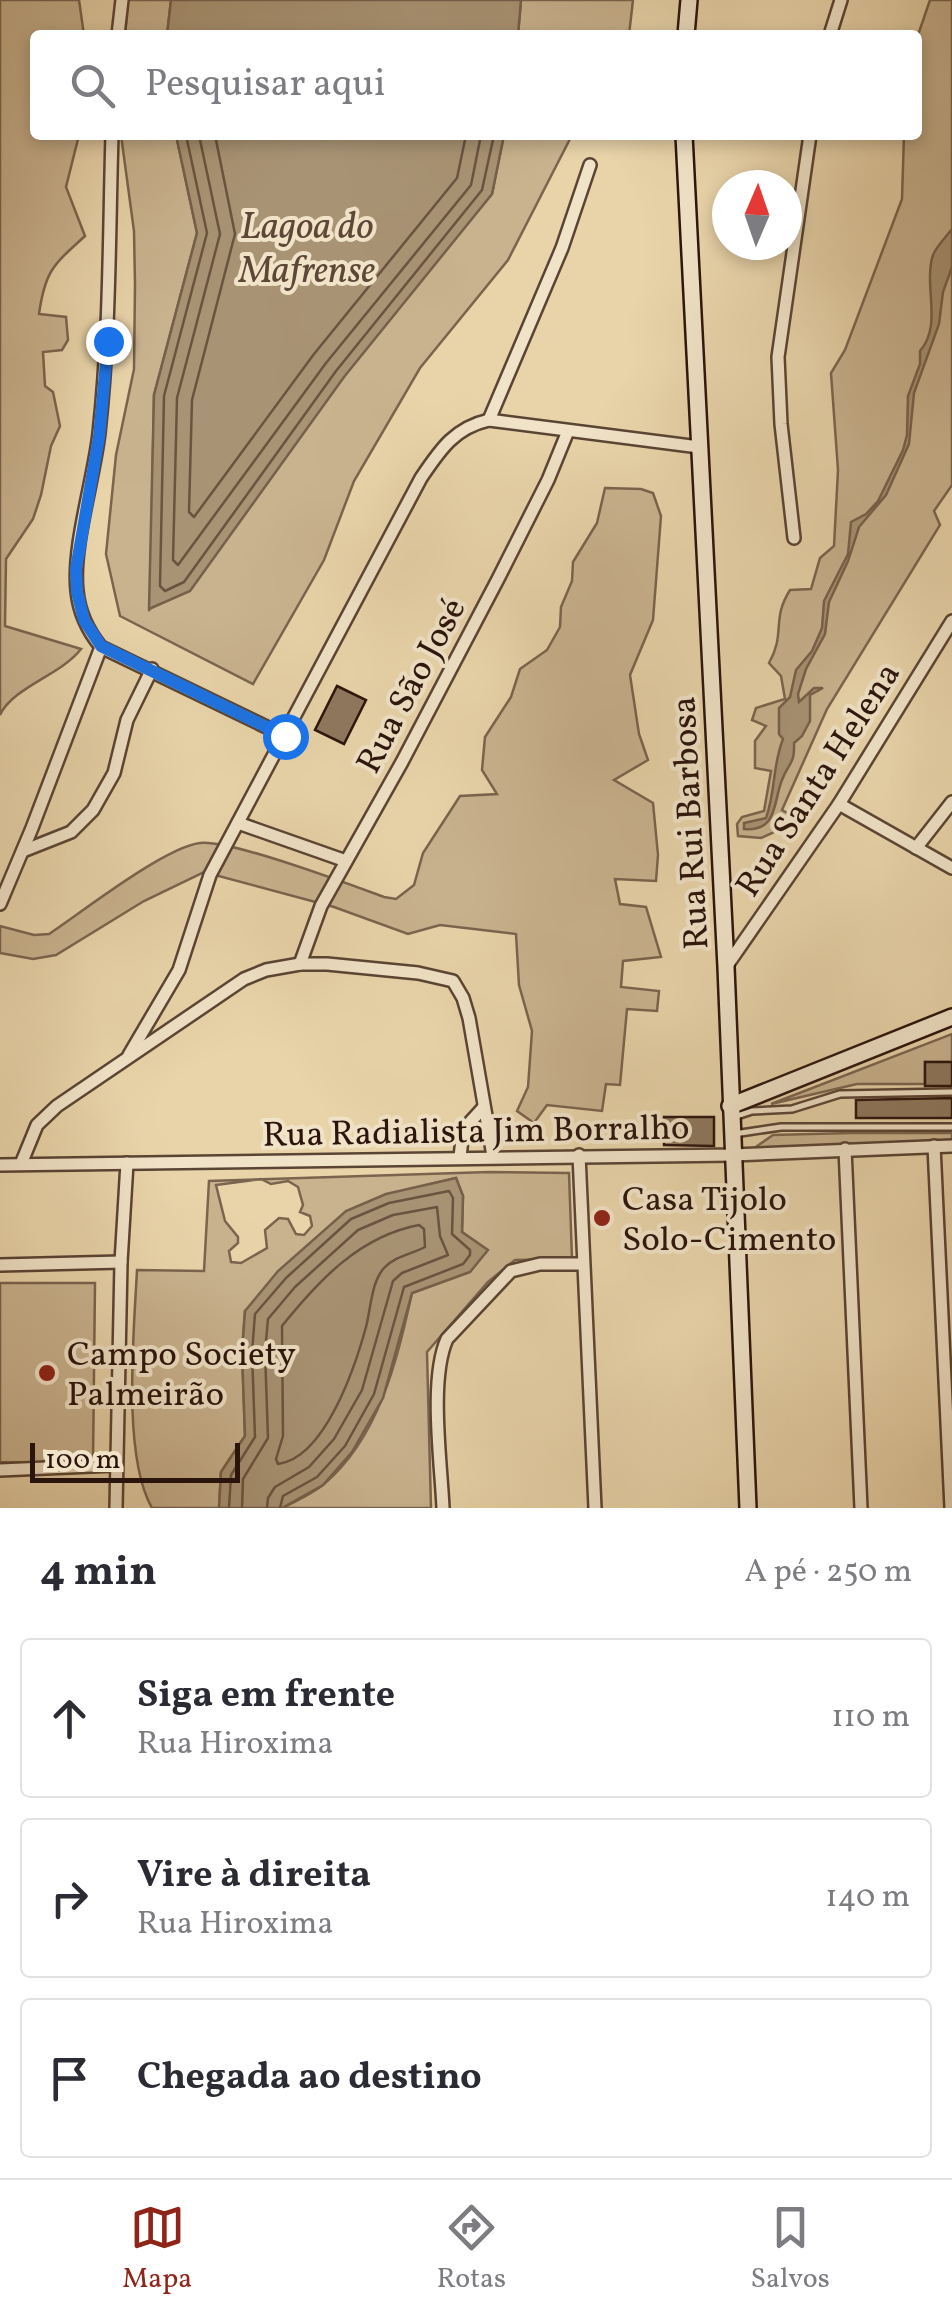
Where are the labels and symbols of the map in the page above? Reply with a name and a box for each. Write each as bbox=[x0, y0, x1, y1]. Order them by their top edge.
north arrow bbox=[712, 170, 802, 260]
water label: Lagoa do Mafrense bbox=[237, 202, 375, 299]
route end bbox=[86, 319, 132, 365]
street label: Rua São José bbox=[346, 590, 479, 783]
street label: Rua Santa Helena bbox=[726, 654, 913, 907]
street label: Rua Rui Barbosa bbox=[661, 695, 723, 951]
route start bbox=[263, 714, 309, 760]
street label: Rua Radialista Jim Borralho bbox=[262, 1105, 690, 1161]
place label: Casa Tijolo Solo-Cimento bbox=[622, 1177, 836, 1265]
marker: Casa Tijolo Solo-Cimento bbox=[591, 1207, 613, 1229]
place label: Campo Society Palmeirão bbox=[67, 1332, 296, 1420]
marker: Campo Society Palmeirão bbox=[36, 1362, 58, 1384]
scale bar bbox=[30, 1438, 240, 1482]

